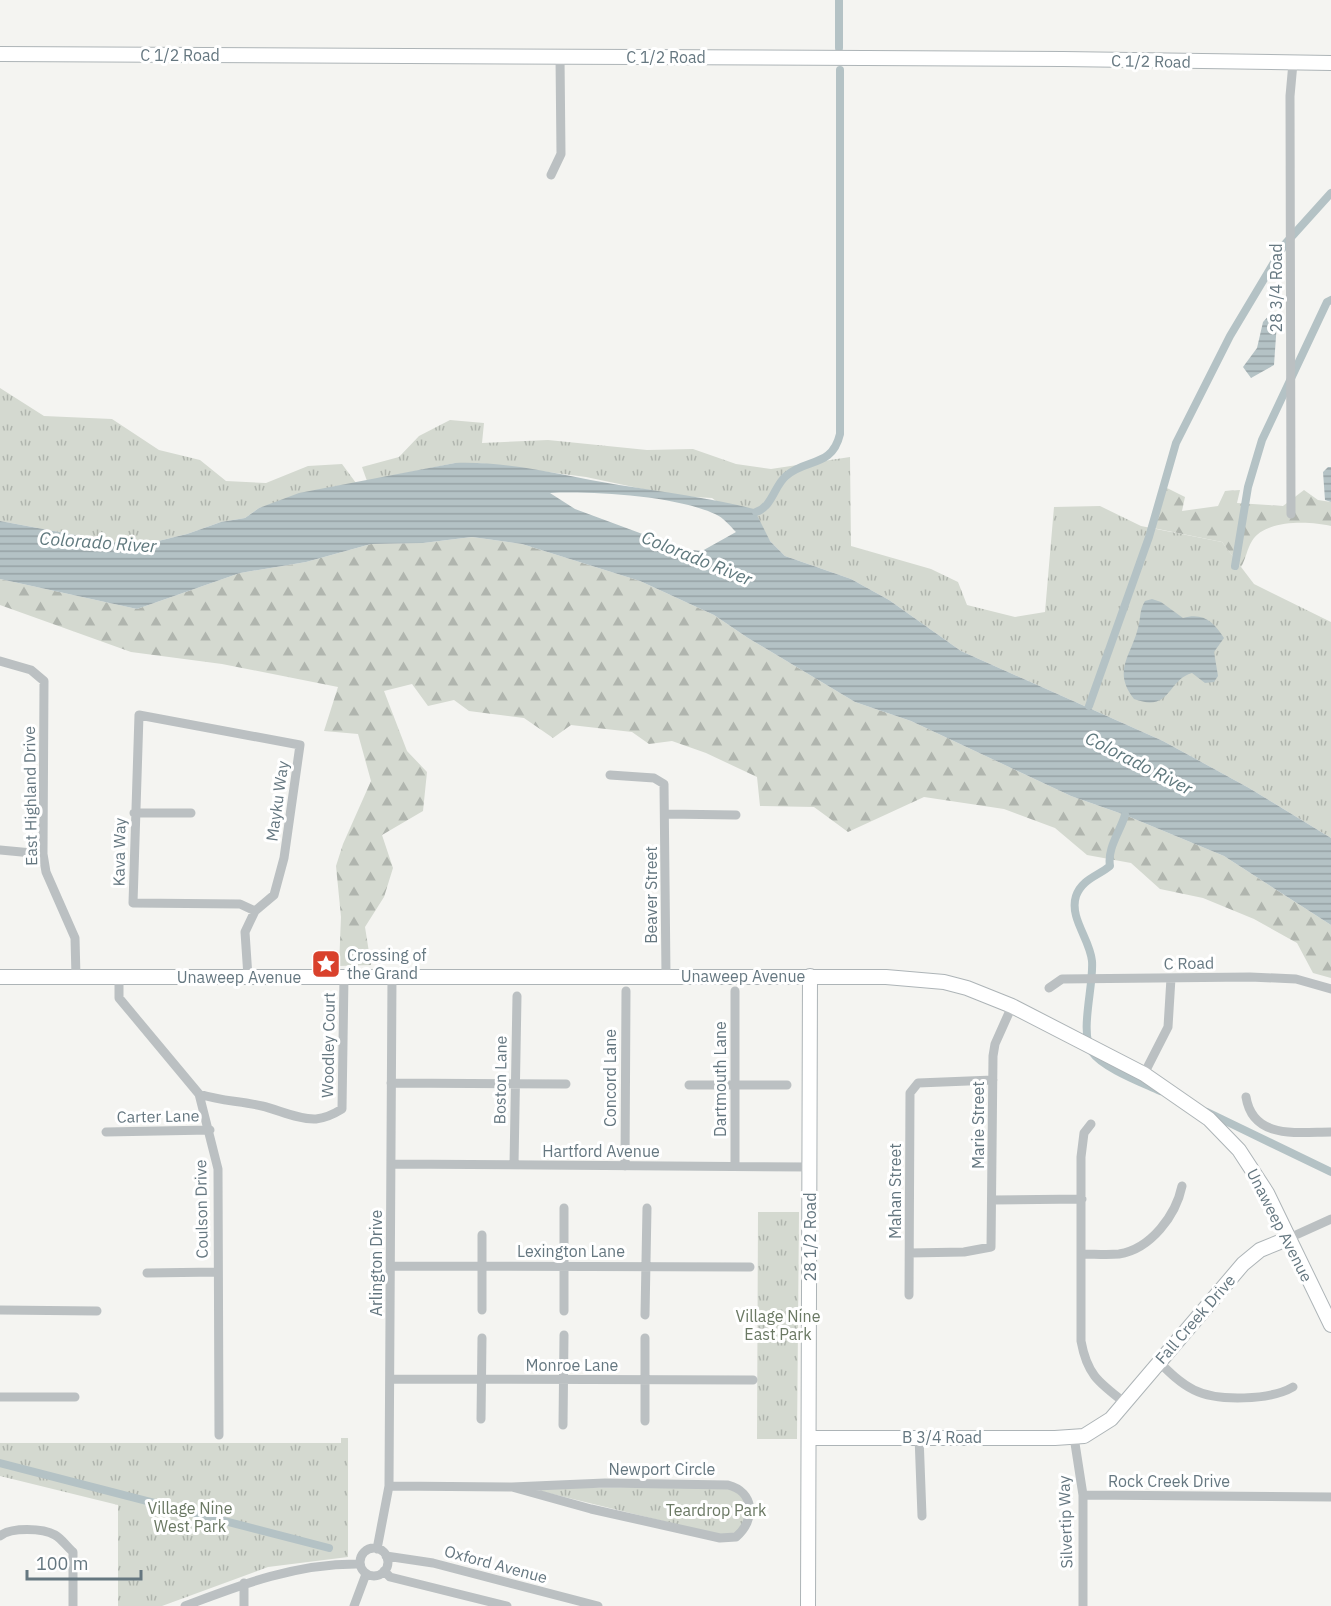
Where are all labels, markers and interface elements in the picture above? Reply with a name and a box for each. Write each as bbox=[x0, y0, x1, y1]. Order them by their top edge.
street label: C 1/2 Road bbox=[140, 45, 220, 65]
street label: C 1/2 Road bbox=[626, 47, 706, 67]
street label: C 1/2 Road bbox=[1111, 50, 1191, 72]
street label: 28 3/4 Road bbox=[1266, 244, 1286, 332]
water label: Colorado River bbox=[638, 525, 756, 591]
water label: Colorado River bbox=[39, 526, 158, 558]
street label: East Highland Drive bbox=[19, 726, 41, 866]
water label: Colorado River bbox=[1082, 726, 1197, 800]
street label: Mayku Way bbox=[261, 759, 293, 843]
street label: Kava Way bbox=[108, 817, 130, 887]
street label: Beaver Street bbox=[641, 846, 661, 944]
place label: Crossing of the Grand bbox=[347, 945, 427, 983]
place icon: Crossing of the Grand bbox=[310, 948, 342, 980]
street label: C Road bbox=[1164, 953, 1214, 973]
street label: Unaweep Avenue bbox=[681, 966, 806, 986]
street label: Unaweep Avenue bbox=[177, 967, 302, 987]
street label: Woodley Court bbox=[317, 992, 339, 1098]
street label: Dartmouth Lane bbox=[710, 1021, 730, 1137]
street label: Concord Lane bbox=[600, 1029, 620, 1127]
street label: Boston Lane bbox=[489, 1035, 511, 1125]
street label: Marie Street bbox=[968, 1081, 988, 1169]
street label: Carter Lane bbox=[116, 1105, 200, 1127]
street label: Hartford Avenue bbox=[542, 1141, 660, 1161]
street label: Mahan Street bbox=[885, 1143, 905, 1239]
street label: Coulson Drive bbox=[190, 1159, 212, 1259]
street label: Unaweep Avenue bbox=[1243, 1165, 1317, 1285]
street label: 28 1/2 Road bbox=[800, 1193, 820, 1281]
street label: Arlington Drive bbox=[366, 1210, 386, 1316]
street label: Lexington Lane bbox=[517, 1241, 625, 1261]
street label: Fall Creek Drive bbox=[1151, 1270, 1239, 1368]
park label: Village Nine East Park bbox=[735, 1306, 821, 1344]
street label: Monroe Lane bbox=[526, 1355, 619, 1375]
street label: B 3/4 Road bbox=[902, 1427, 982, 1447]
street label: Newport Circle bbox=[609, 1459, 716, 1479]
street label: Rock Creek Drive bbox=[1108, 1471, 1230, 1491]
street label: Silvertip Way bbox=[1053, 1475, 1077, 1569]
park label: Village Nine West Park bbox=[147, 1498, 233, 1536]
park label: Teardrop Park bbox=[666, 1500, 767, 1520]
street label: Oxford Avenue bbox=[442, 1541, 550, 1587]
scale bar bbox=[27, 1543, 141, 1581]
text: 100 m bbox=[36, 1552, 88, 1575]

